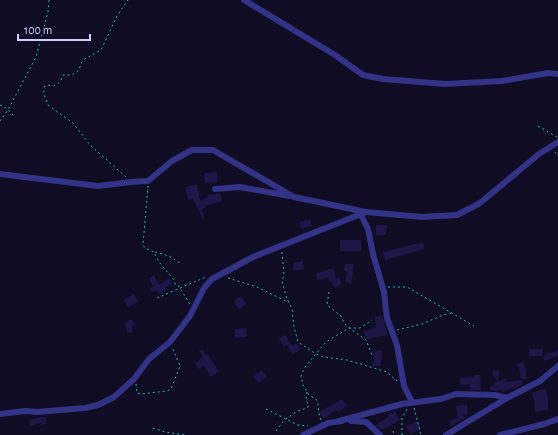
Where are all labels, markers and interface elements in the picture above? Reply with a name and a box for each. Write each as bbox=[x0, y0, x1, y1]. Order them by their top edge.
scale bar bbox=[18, 16, 90, 42]
text: 100 m bbox=[24, 24, 52, 36]

